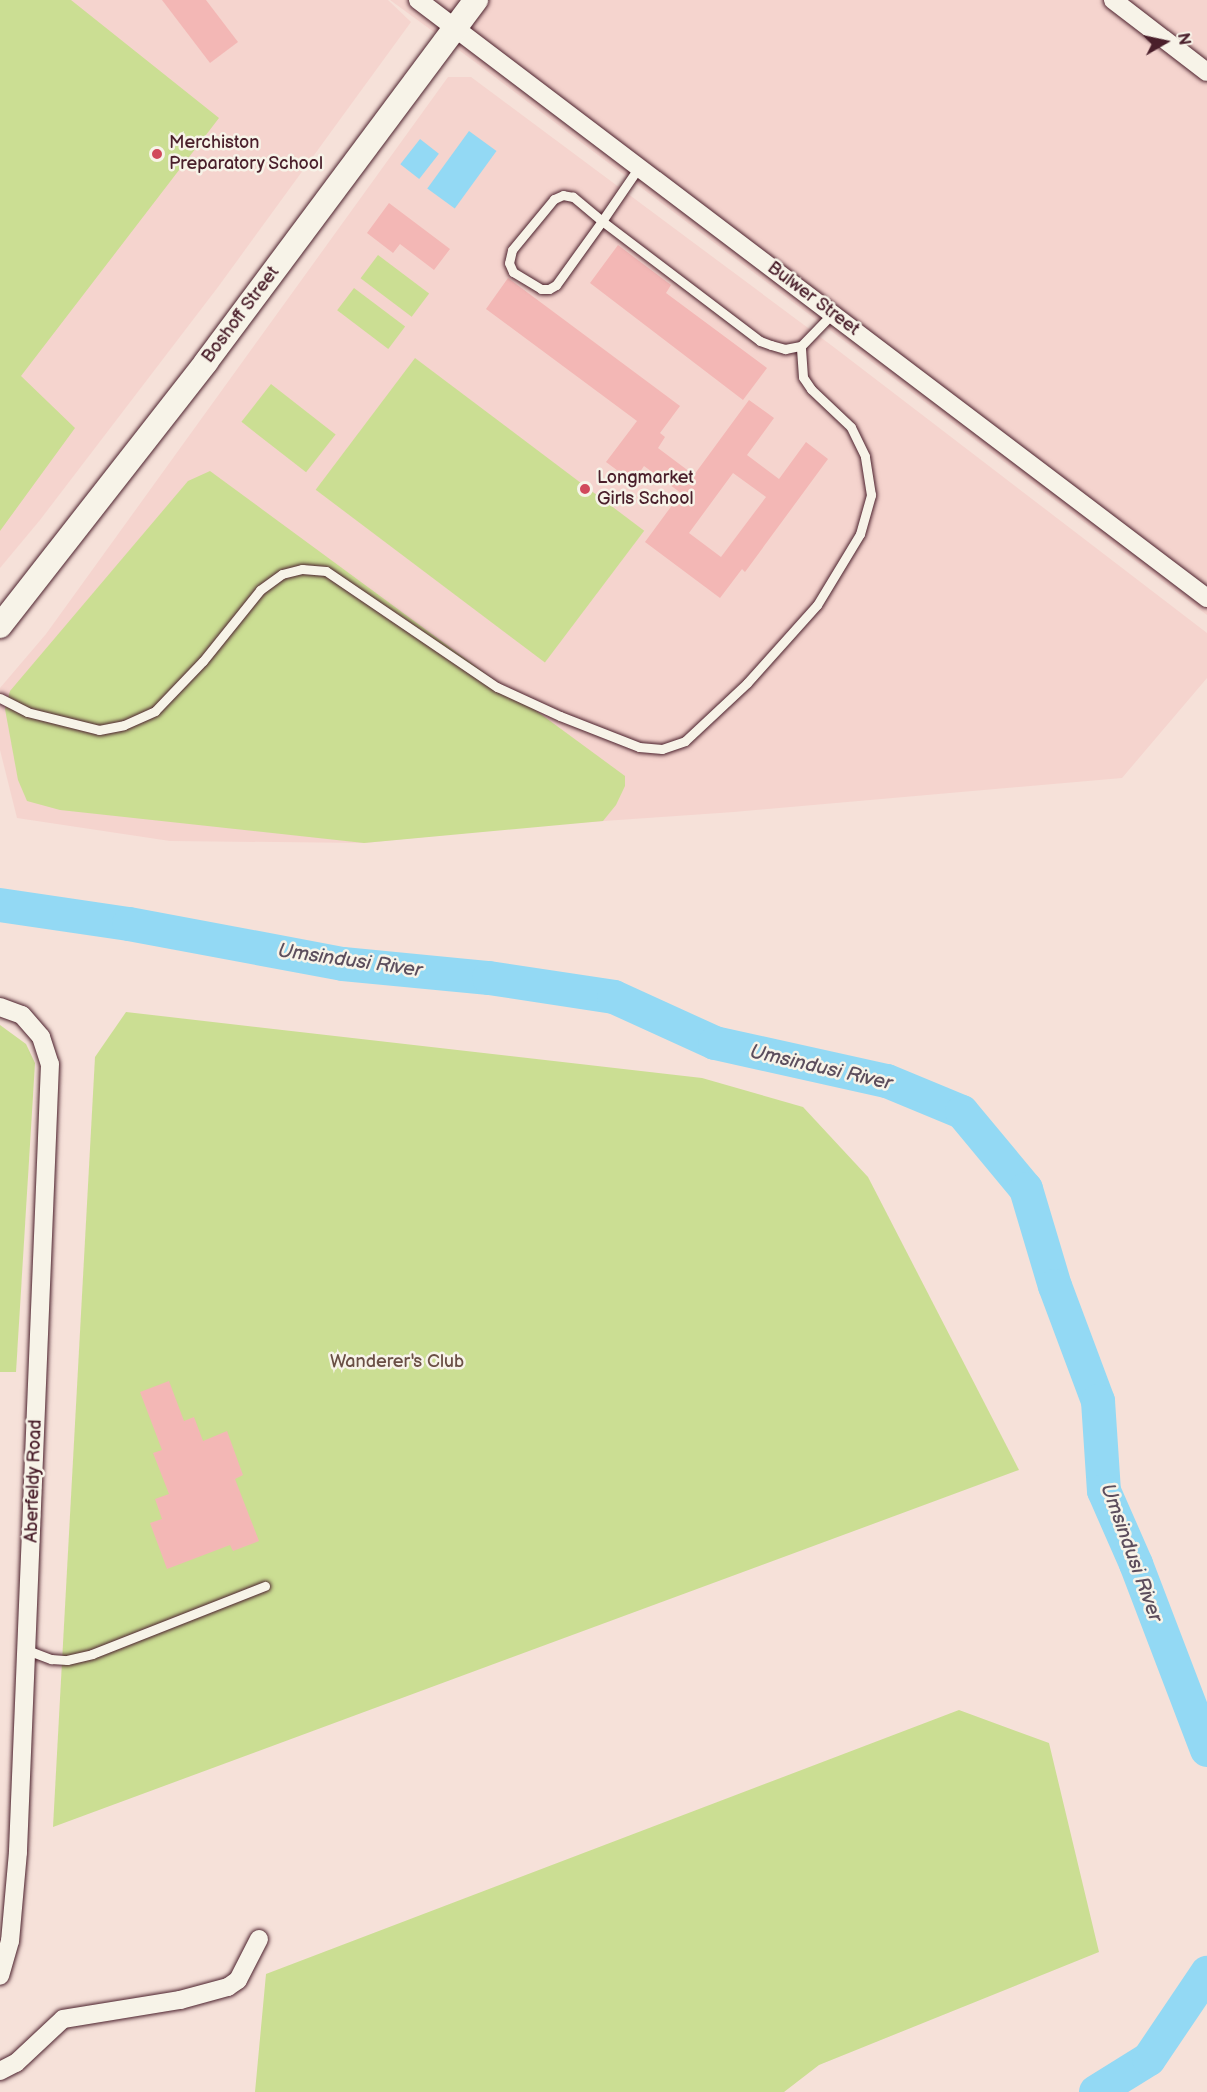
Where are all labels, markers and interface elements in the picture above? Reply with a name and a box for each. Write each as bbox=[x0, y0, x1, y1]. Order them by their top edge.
north arrow bbox=[1135, 12, 1195, 72]
text: N bbox=[1173, 32, 1194, 47]
place label: Merchiston Preparatory School bbox=[169, 133, 325, 176]
marker: Merchiston Preparatory School bbox=[150, 147, 164, 161]
street label: Bulwer Street bbox=[763, 257, 863, 341]
street label: Boshoff Street bbox=[198, 262, 284, 368]
place label: Longmarket Girls School bbox=[597, 468, 694, 510]
marker: Longmarket Girls School bbox=[578, 482, 592, 496]
water label: Umsindusi River bbox=[276, 939, 424, 983]
water label: Umsindusi River bbox=[747, 1040, 895, 1096]
park label: Wanderer's Club bbox=[330, 1351, 464, 1373]
street label: Aberfeldy Road bbox=[21, 1418, 47, 1544]
water label: Umsindusi River bbox=[1095, 1481, 1167, 1625]

